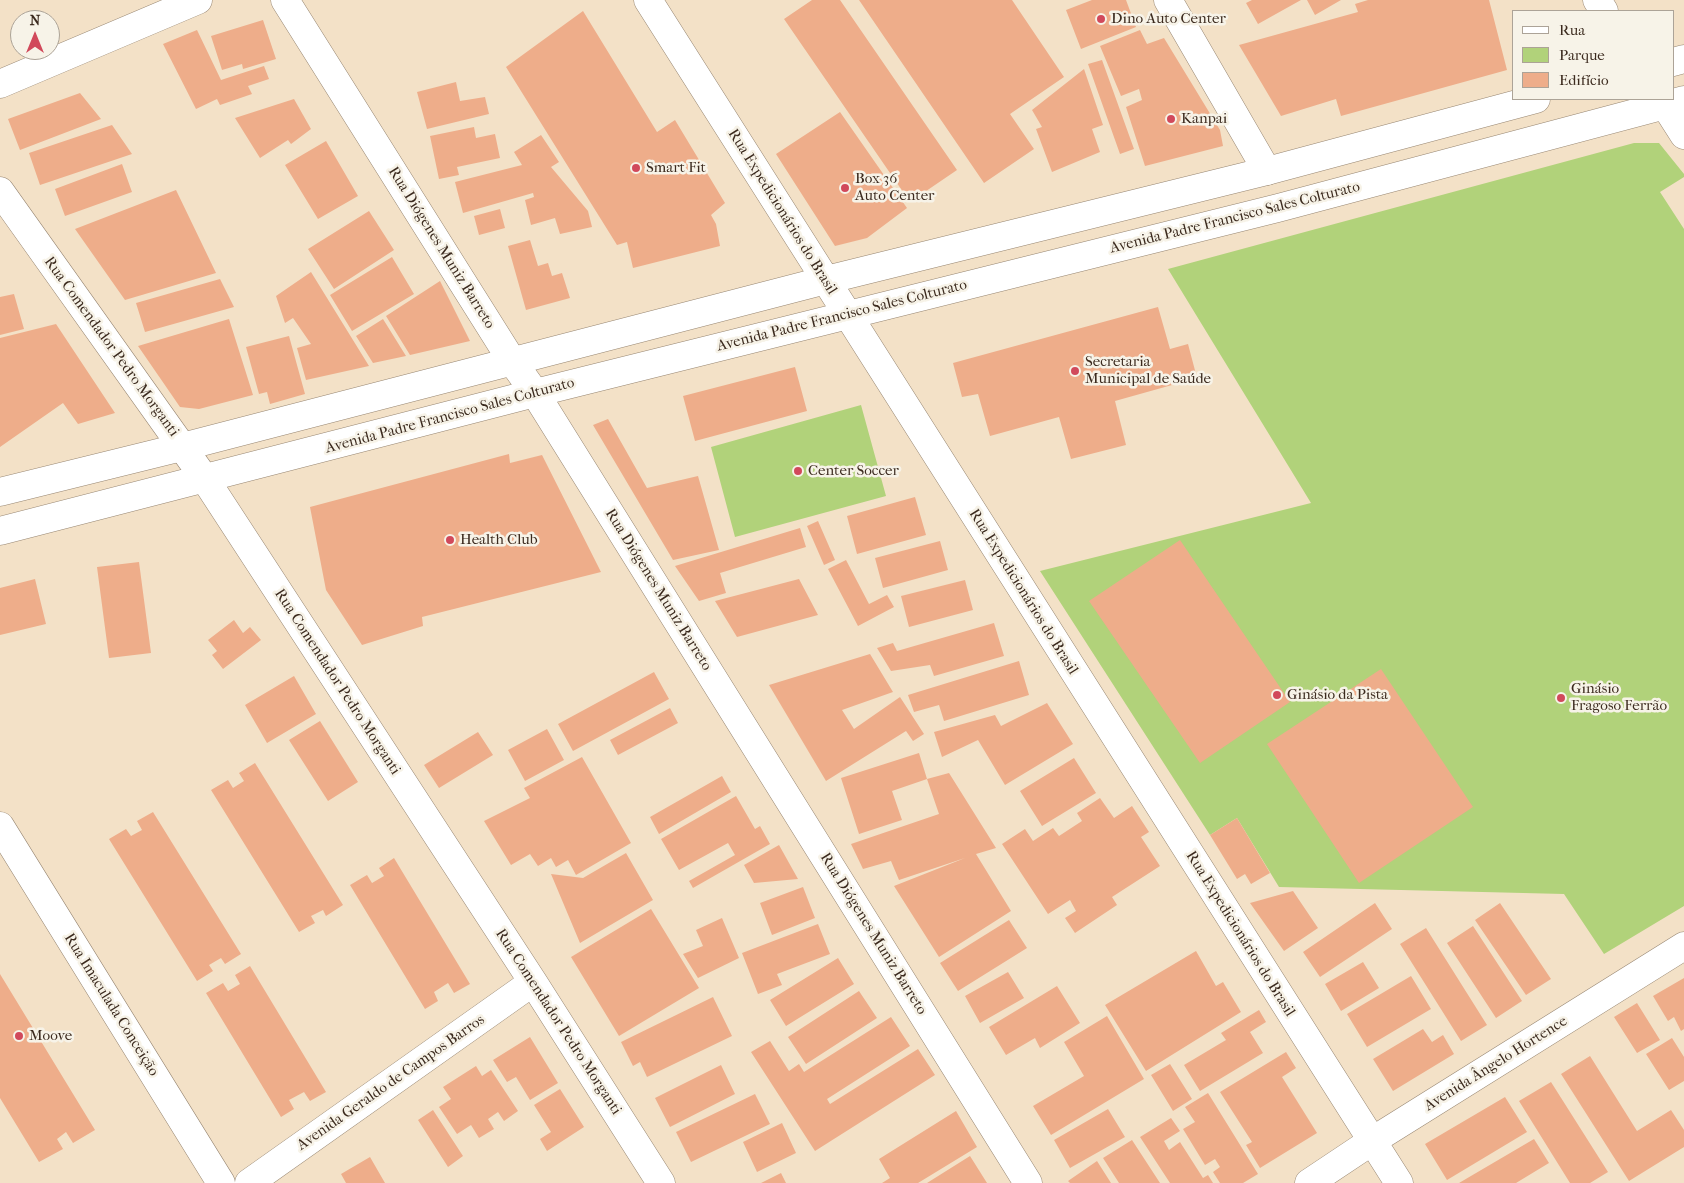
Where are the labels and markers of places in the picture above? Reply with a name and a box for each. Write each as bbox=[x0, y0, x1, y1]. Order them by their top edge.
place label: Dino Auto Center bbox=[1111, 10, 1226, 28]
marker: Dino Auto Center bbox=[1095, 13, 1107, 25]
place label: Kanpai bbox=[1181, 110, 1227, 128]
marker: Kanpai bbox=[1165, 113, 1177, 125]
place label: Smart Fit bbox=[646, 159, 706, 177]
marker: Smart Fit bbox=[630, 162, 642, 174]
place label: Box 36 Auto Center bbox=[855, 170, 934, 205]
marker: Box 36 Auto Center bbox=[839, 182, 851, 194]
place label: Secretaria Municipal de Saúde bbox=[1085, 353, 1211, 388]
marker: Secretaria Municipal de Saúde bbox=[1069, 365, 1081, 377]
place label: Center Soccer bbox=[808, 462, 899, 480]
marker: Center Soccer bbox=[792, 465, 804, 477]
place label: Health Club bbox=[460, 531, 538, 549]
marker: Health Club bbox=[444, 534, 456, 546]
place label: Ginásio Fragoso Ferrão bbox=[1571, 680, 1667, 715]
place label: Ginásio da Pista bbox=[1287, 686, 1388, 704]
marker: Ginásio da Pista bbox=[1271, 689, 1283, 701]
marker: Ginásio Fragoso Ferrão bbox=[1555, 692, 1567, 704]
place label: Moove bbox=[29, 1027, 72, 1045]
marker: Moove bbox=[13, 1030, 25, 1042]

